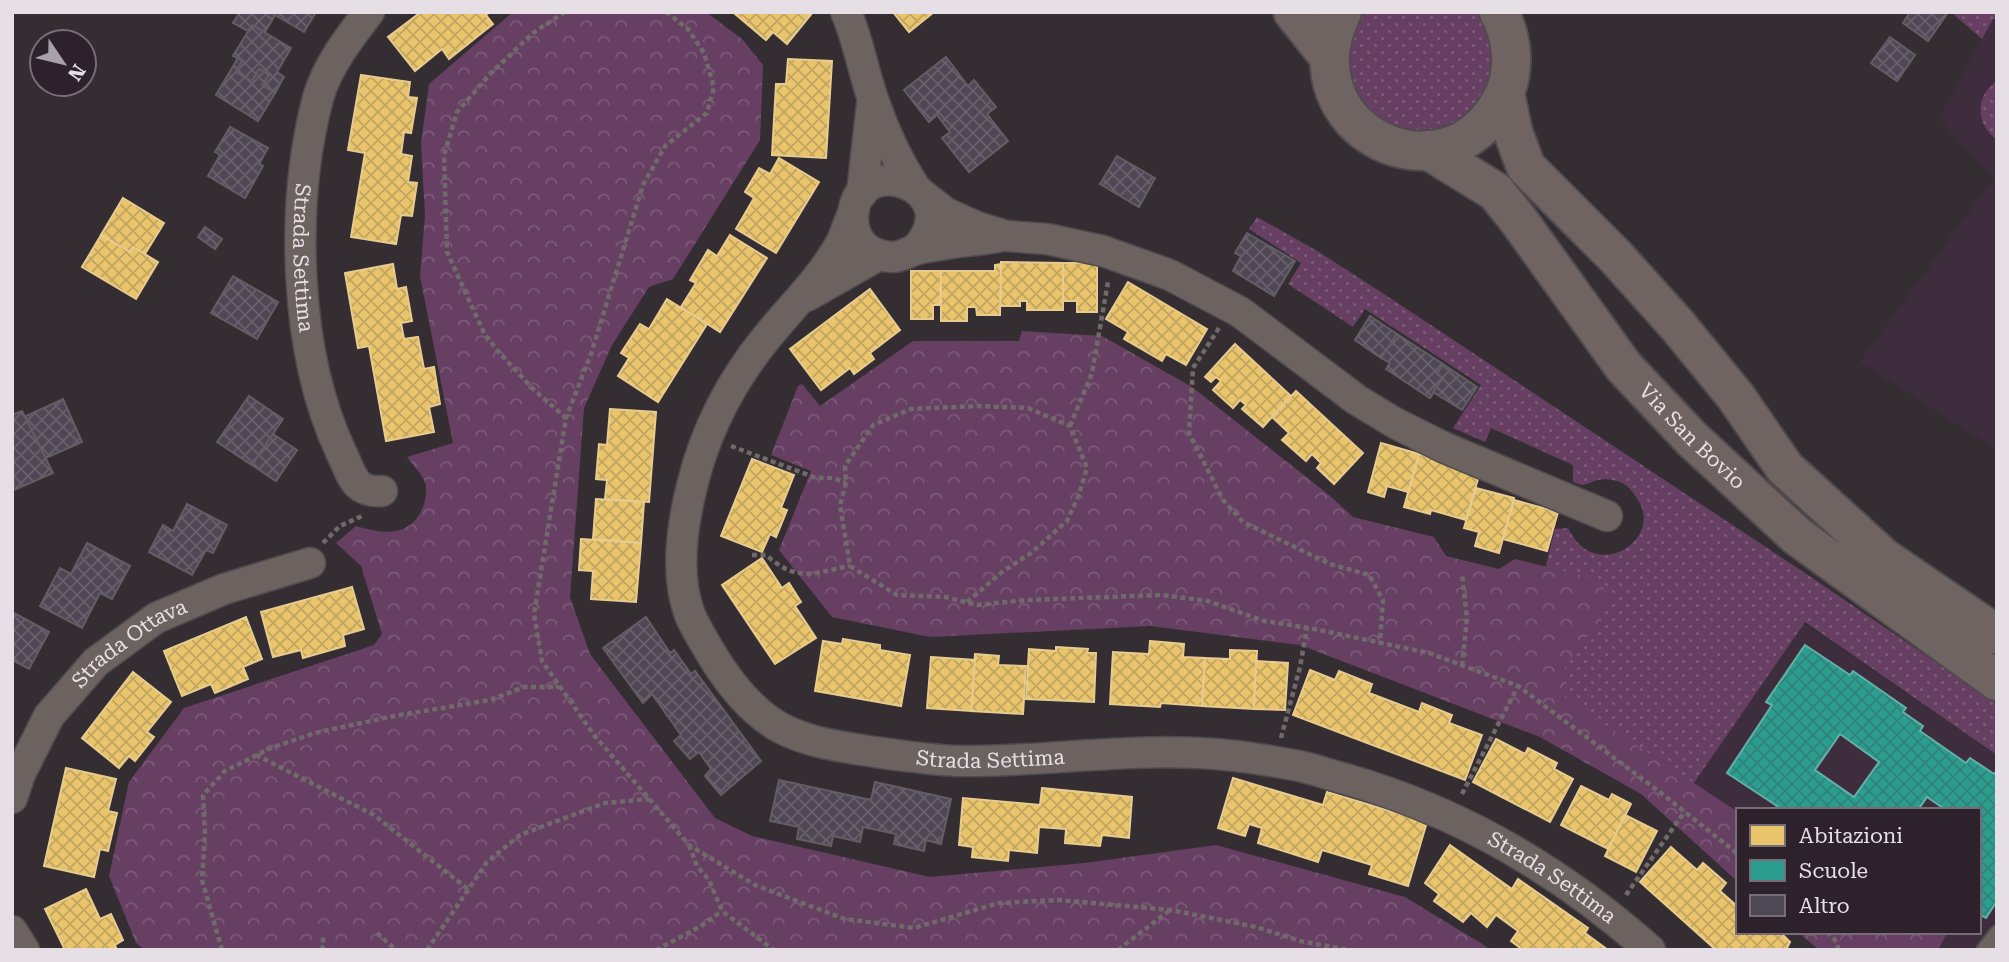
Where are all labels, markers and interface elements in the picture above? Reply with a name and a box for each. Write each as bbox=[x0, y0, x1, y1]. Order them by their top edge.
north arrow bbox=[28, 28, 98, 98]
text: N bbox=[63, 60, 90, 85]
street label: Strada Settima bbox=[288, 183, 319, 334]
street label: Via San Bovio bbox=[1634, 379, 1750, 494]
street label: Strada Ottava bbox=[67, 594, 191, 693]
street label: Strada Settima bbox=[915, 745, 1066, 773]
legend bbox=[1736, 808, 1981, 934]
text: Abitazioni bbox=[1799, 824, 1903, 848]
street label: Strada Settima bbox=[1484, 827, 1621, 929]
text: Scuole bbox=[1799, 859, 1868, 883]
text: Altro bbox=[1799, 894, 1850, 918]

